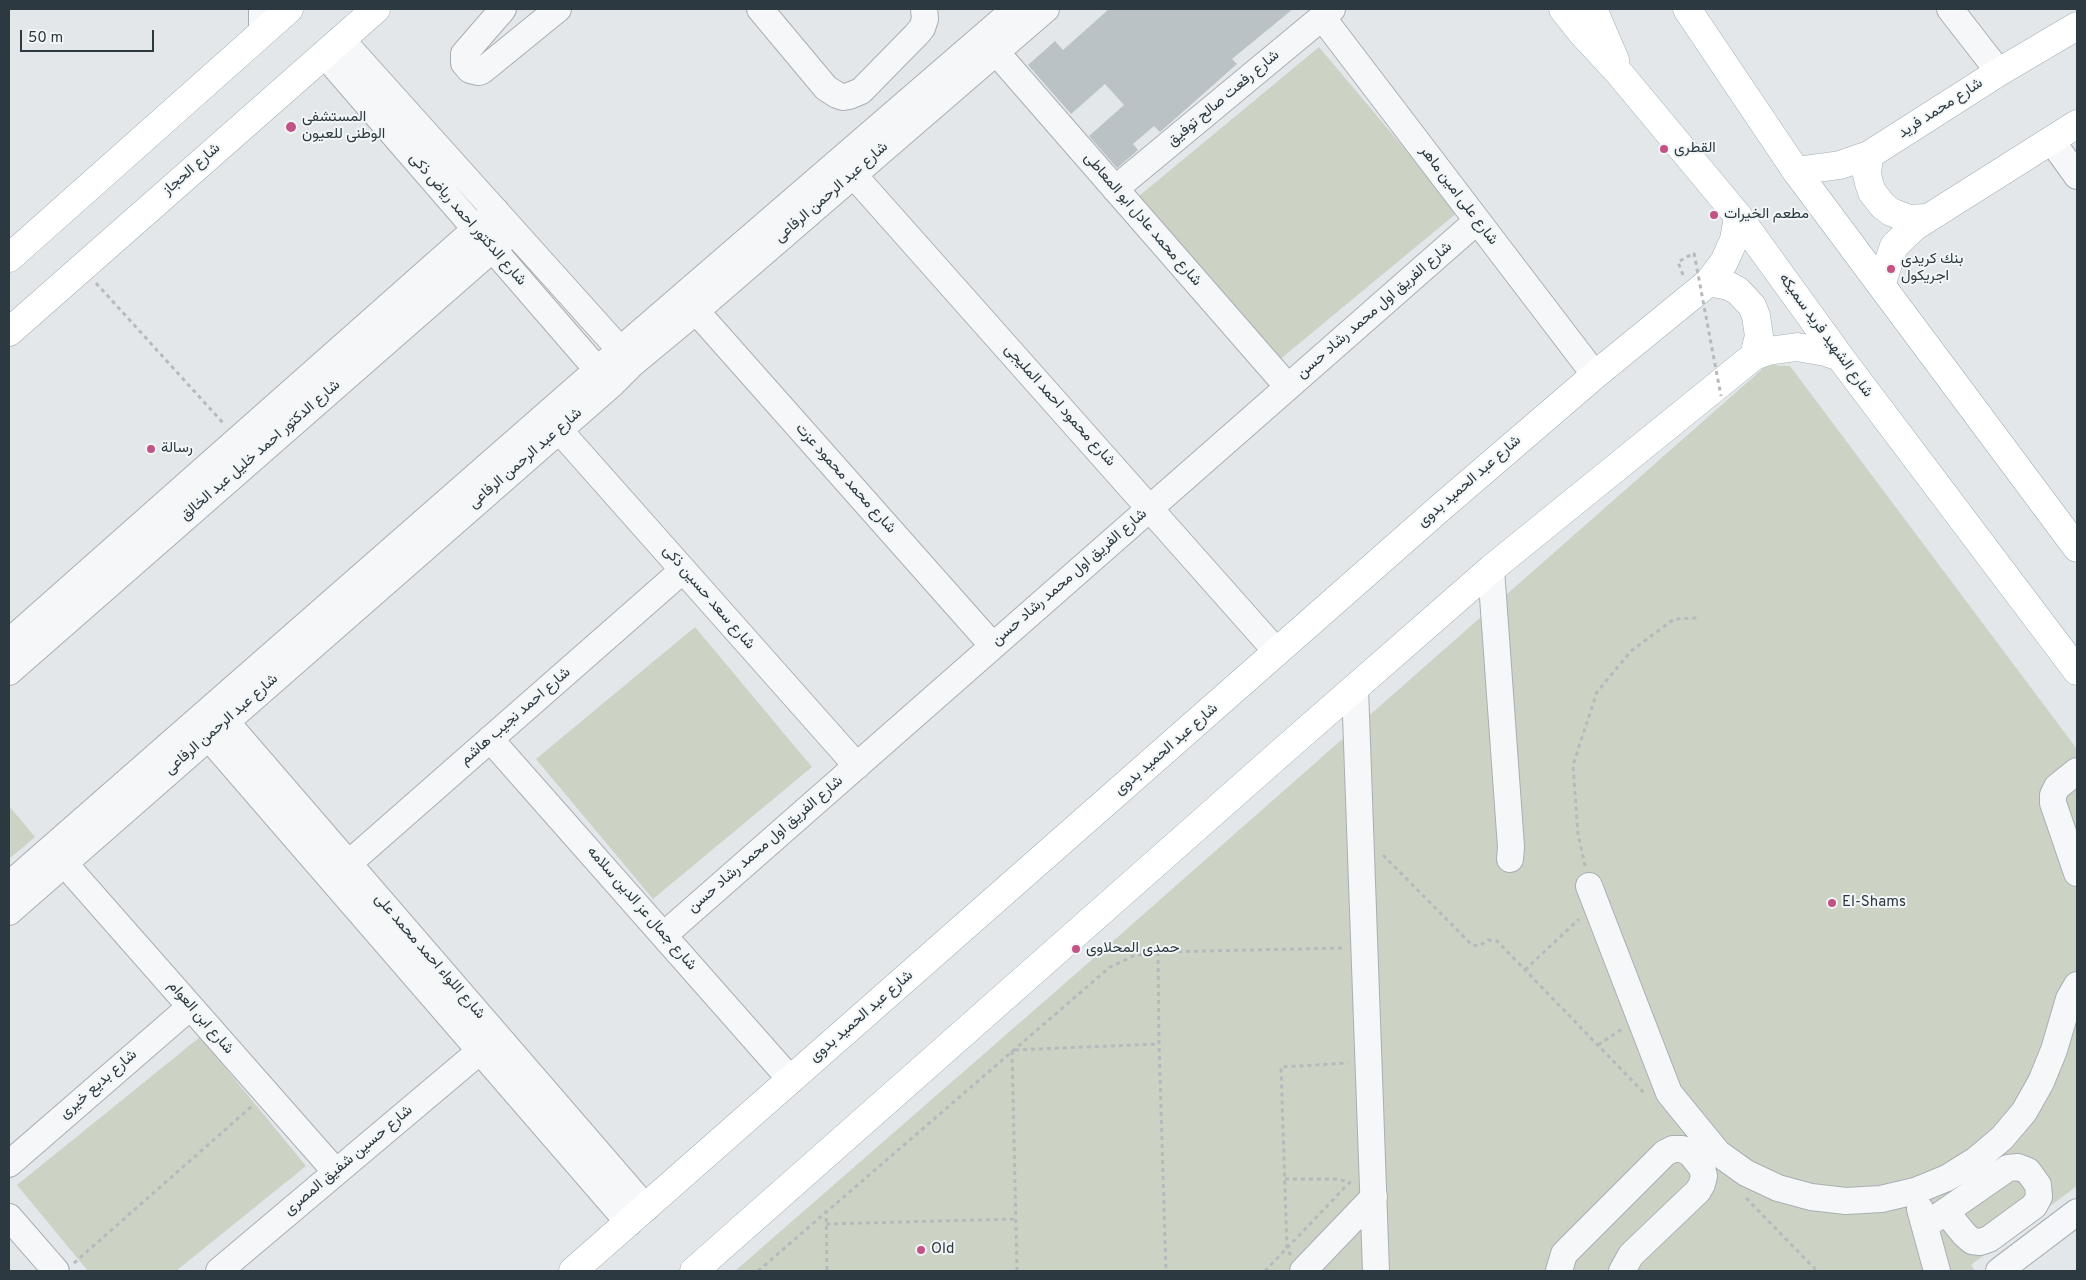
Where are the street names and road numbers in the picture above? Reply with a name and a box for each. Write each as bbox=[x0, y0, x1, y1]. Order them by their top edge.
street label: شارع رفعت صالح توفيق bbox=[1164, 47, 1284, 151]
street label: شارع محمد فريد bbox=[1895, 75, 1987, 143]
street label: شارع عبد الرحمن الرفاعى bbox=[772, 139, 892, 247]
street label: شارع الحجاز bbox=[159, 140, 225, 200]
street label: شارع على امين ماهر bbox=[1415, 143, 1501, 249]
street label: شارع الدكتور احمد رياض ذكى bbox=[405, 150, 529, 290]
street label: شارع محمد عادل ابو المعاطى bbox=[1079, 150, 1205, 290]
street label: شارع الفريق اول محمد رشاد حسن bbox=[1294, 239, 1456, 383]
street label: شارع الشهيد فريد سميكه bbox=[1774, 271, 1876, 401]
street label: شارع محمود احمد المليجى bbox=[999, 341, 1119, 471]
street label: شارع الدكتور احمد خليل عبد الخالق bbox=[177, 377, 345, 525]
street label: شارع عبد الرحمن الرفاعى bbox=[466, 405, 586, 513]
street label: شارع محمد محمود عزت bbox=[791, 420, 899, 538]
street label: شارع عبد الحميد بدوى bbox=[1414, 432, 1526, 532]
street label: شارع الفريق اول محمد رشاد حسن bbox=[989, 506, 1151, 650]
street label: شارع سعد حسين ذكى bbox=[658, 542, 758, 654]
street label: شارع احمد نجيب هاشم bbox=[457, 664, 575, 770]
street label: شارع عبد الرحمن الرفاعى bbox=[162, 671, 282, 779]
street label: شارع عبد الحميد بدوى bbox=[1111, 700, 1223, 800]
street label: شارع الفريق اول محمد رشاد حسن bbox=[685, 773, 847, 917]
street label: شارع جمال عز الدين سلامه bbox=[582, 843, 700, 975]
street label: شارع اللواء احمد محمد على bbox=[370, 891, 488, 1023]
street label: شارع عبد الحميد بدوى bbox=[806, 967, 918, 1067]
street label: شارع ابن العوام bbox=[163, 978, 237, 1058]
street label: شارع بديع خيرى bbox=[57, 1047, 141, 1123]
street label: شارع حسين شفيق المصرى bbox=[281, 1102, 417, 1220]

